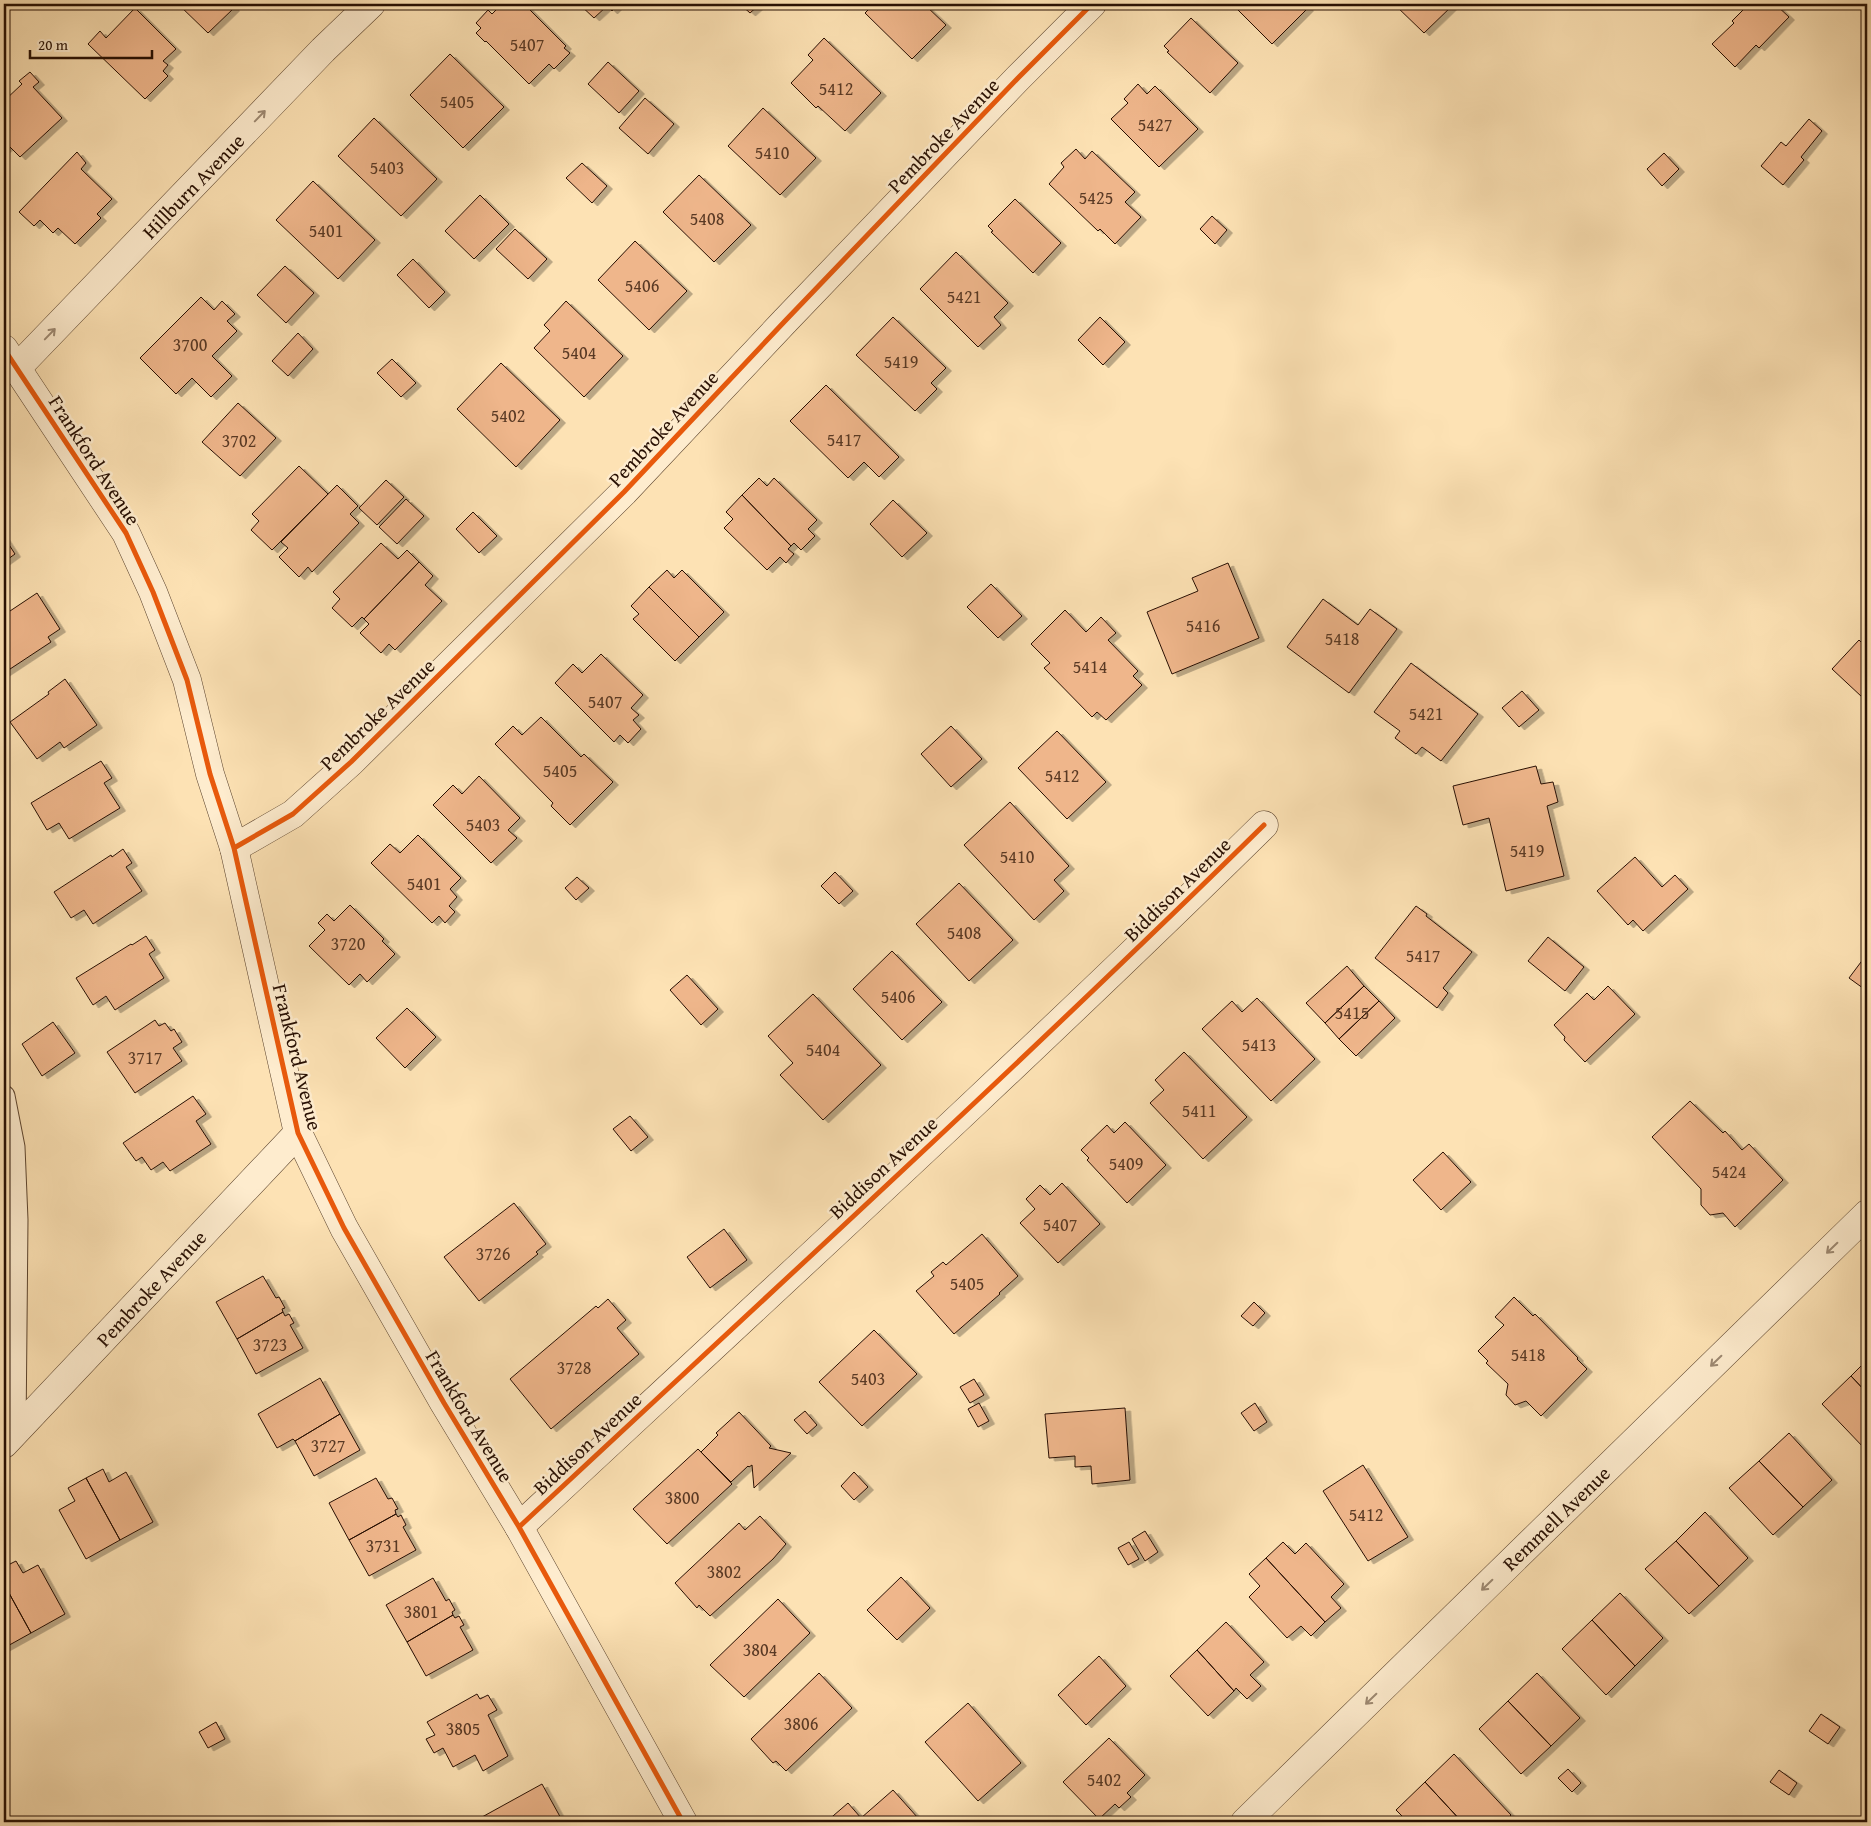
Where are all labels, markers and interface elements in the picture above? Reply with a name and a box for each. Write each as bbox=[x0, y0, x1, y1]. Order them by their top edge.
scale bar bbox=[30, 28, 152, 60]
house number: 5407 bbox=[510, 31, 544, 58]
text: 20 m bbox=[38, 34, 69, 55]
street label: Pembroke Avenue bbox=[880, 71, 1006, 199]
house number: 5412 bbox=[819, 75, 853, 102]
house number: 5405 bbox=[440, 88, 474, 115]
one-way arrow bbox=[254, 110, 266, 122]
house number: 5427 bbox=[1138, 111, 1172, 138]
street label: Hillburn Avenue bbox=[135, 127, 251, 245]
house number: 5410 bbox=[755, 139, 790, 166]
house number: 5403 bbox=[370, 154, 404, 181]
house number: 5425 bbox=[1079, 184, 1113, 211]
house number: 5408 bbox=[690, 205, 724, 232]
house number: 5401 bbox=[309, 217, 343, 244]
house number: 5406 bbox=[625, 272, 659, 299]
house number: 5421 bbox=[947, 283, 981, 310]
one-way arrow bbox=[44, 327, 56, 340]
house number: 3700 bbox=[173, 331, 208, 358]
house number: 5404 bbox=[562, 339, 596, 366]
house number: 5419 bbox=[884, 348, 918, 375]
street label: Pembroke Avenue bbox=[601, 363, 725, 493]
street label: Frankford Avenue bbox=[42, 389, 148, 531]
house number: 5402 bbox=[491, 402, 525, 429]
house number: 5417 bbox=[827, 426, 861, 453]
house number: 3702 bbox=[222, 427, 256, 454]
house number: 5416 bbox=[1186, 612, 1220, 639]
house number: 5418 bbox=[1325, 625, 1359, 652]
street label: Pembroke Avenue bbox=[313, 651, 441, 777]
house number: 5414 bbox=[1073, 653, 1107, 680]
house number: 5407 bbox=[588, 688, 622, 715]
house number: 5421 bbox=[1409, 700, 1443, 727]
house number: 5405 bbox=[543, 757, 577, 784]
house number: 5412 bbox=[1045, 762, 1079, 789]
house number: 5403 bbox=[466, 811, 500, 838]
street label: Biddison Avenue bbox=[1117, 830, 1237, 948]
house number: 5419 bbox=[1510, 837, 1544, 864]
house number: 5410 bbox=[1000, 843, 1035, 870]
house number: 5401 bbox=[407, 870, 441, 897]
house number: 5408 bbox=[947, 919, 981, 946]
house number: 3720 bbox=[331, 930, 366, 957]
house number: 5417 bbox=[1406, 942, 1440, 969]
street label: Frankford Avenue bbox=[266, 981, 330, 1133]
house number: 5406 bbox=[881, 983, 915, 1010]
house number: 5415 bbox=[1335, 999, 1369, 1026]
house number: 5413 bbox=[1242, 1031, 1276, 1058]
house number: 5404 bbox=[806, 1036, 840, 1063]
house number: 3717 bbox=[128, 1044, 162, 1071]
house number: 5411 bbox=[1182, 1097, 1216, 1124]
street label: Biddison Avenue bbox=[822, 1109, 944, 1225]
house number: 5409 bbox=[1109, 1150, 1143, 1177]
house number: 5424 bbox=[1712, 1158, 1746, 1185]
house number: 5407 bbox=[1043, 1211, 1077, 1238]
street label: Pembroke Avenue bbox=[89, 1223, 213, 1353]
house number: 3726 bbox=[476, 1240, 510, 1267]
one-way arrow bbox=[1826, 1242, 1839, 1254]
house number: 5405 bbox=[950, 1270, 984, 1297]
house number: 3723 bbox=[253, 1331, 287, 1358]
house number: 5418 bbox=[1511, 1341, 1545, 1368]
street label: Frankford Avenue bbox=[419, 1344, 521, 1488]
house number: 3728 bbox=[557, 1354, 591, 1381]
one-way arrow bbox=[1710, 1355, 1723, 1367]
house number: 5403 bbox=[851, 1365, 885, 1392]
street label: Biddison Avenue bbox=[526, 1385, 648, 1501]
house number: 3727 bbox=[311, 1432, 345, 1459]
street label: Remmell Avenue bbox=[1496, 1459, 1616, 1577]
house number: 3800 bbox=[665, 1484, 700, 1511]
house number: 5412 bbox=[1349, 1501, 1383, 1528]
house number: 3731 bbox=[366, 1532, 400, 1559]
house number: 3802 bbox=[707, 1558, 741, 1585]
one-way arrow bbox=[1481, 1579, 1494, 1591]
house number: 3801 bbox=[404, 1598, 438, 1625]
house number: 3804 bbox=[743, 1636, 777, 1663]
one-way arrow bbox=[1365, 1693, 1378, 1705]
house number: 3806 bbox=[784, 1710, 818, 1737]
house number: 3805 bbox=[446, 1715, 480, 1742]
house number: 5402 bbox=[1087, 1766, 1121, 1793]

